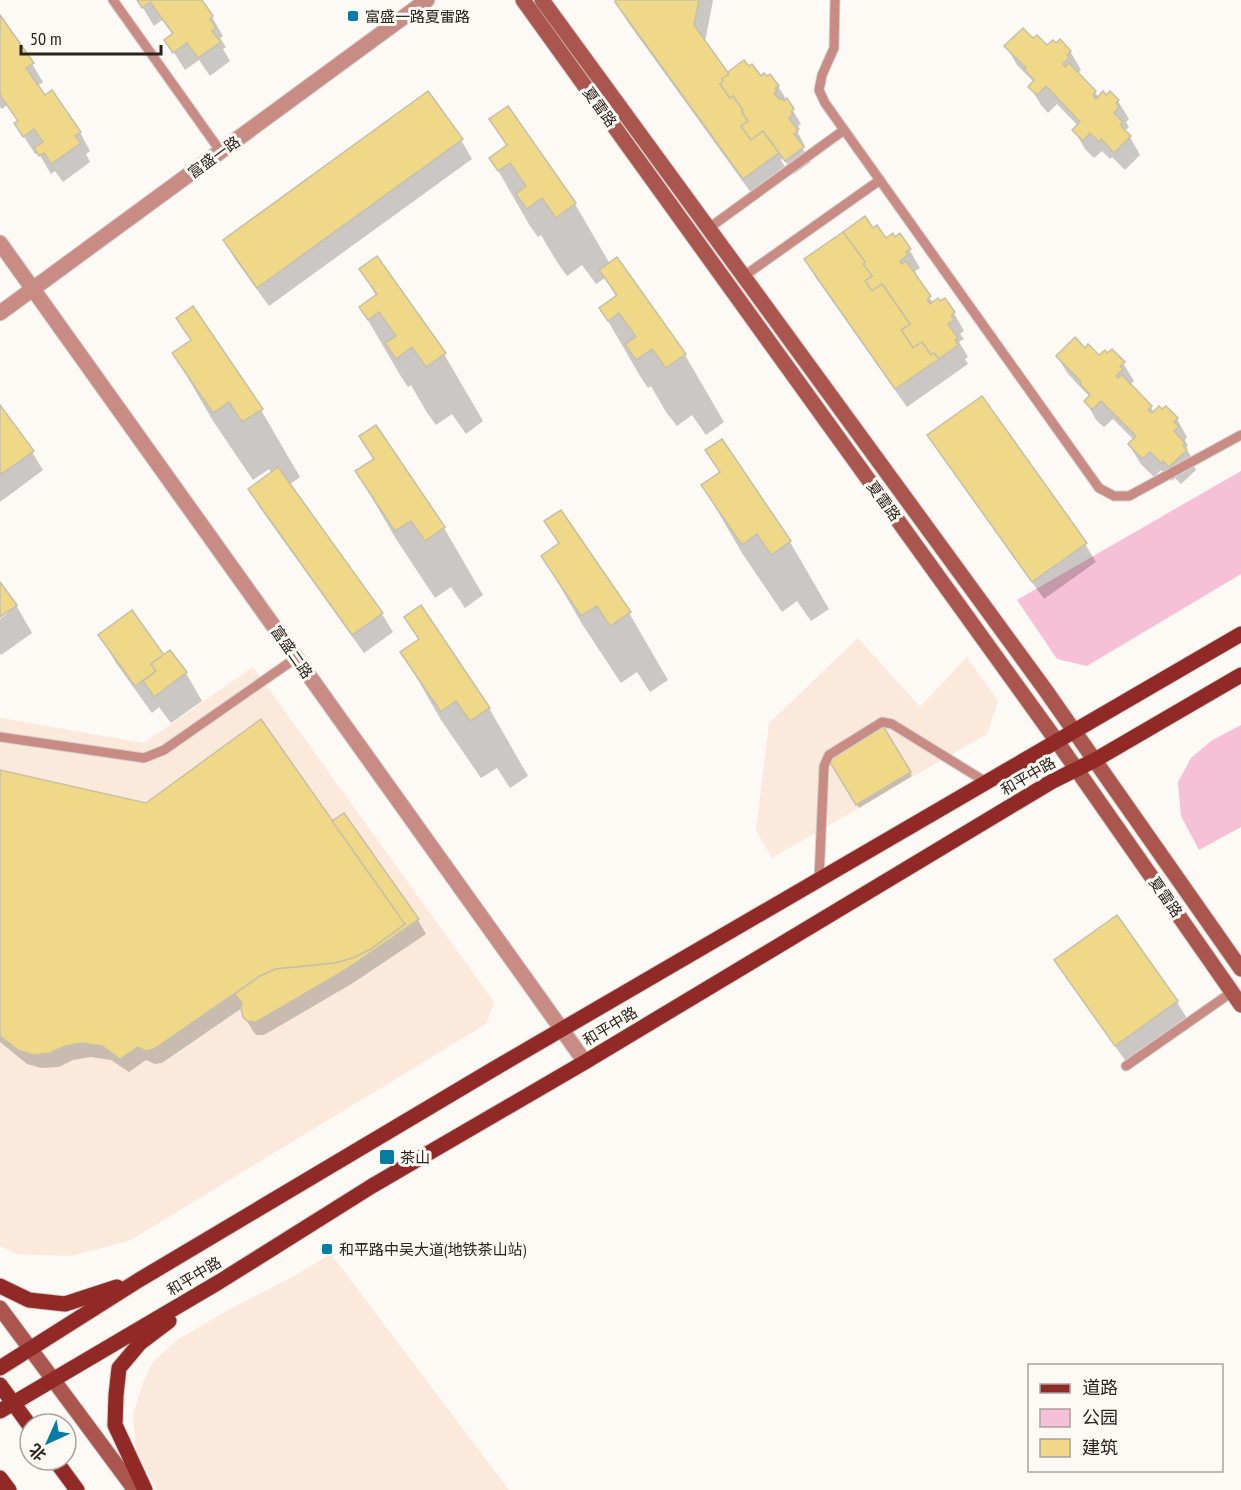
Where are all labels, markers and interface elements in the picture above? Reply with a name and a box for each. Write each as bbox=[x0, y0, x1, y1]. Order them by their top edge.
place label: 富盛一路夏雷路 bbox=[365, 7, 470, 26]
marker: 富盛一路夏雷路 bbox=[346, 9, 360, 23]
scale bar bbox=[21, 18, 160, 56]
text: 50 m bbox=[30, 27, 62, 50]
street label: 夏雷路 bbox=[579, 83, 621, 131]
street label: 富盛一路 bbox=[184, 132, 244, 182]
street label: 夏雷路 bbox=[863, 477, 905, 525]
street label: 富盛二路 bbox=[267, 622, 317, 682]
street label: 和平中路 bbox=[997, 753, 1059, 799]
street label: 夏雷路 bbox=[1145, 873, 1187, 921]
street label: 和平中路 bbox=[579, 1002, 641, 1050]
marker: 茶山 bbox=[378, 1148, 396, 1166]
place label: 茶山 bbox=[400, 1148, 430, 1167]
place label: 和平路中吴大道(地铁茶山站) bbox=[339, 1240, 526, 1259]
marker: 和平路中吴大道(地铁茶山站) bbox=[320, 1242, 334, 1256]
street label: 和平中路 bbox=[163, 1252, 225, 1300]
legend bbox=[1028, 1364, 1223, 1472]
text: 道路 bbox=[1082, 1376, 1118, 1399]
text: 公园 bbox=[1082, 1406, 1118, 1429]
north arrow bbox=[18, 1412, 78, 1472]
text: 建筑 bbox=[1082, 1436, 1118, 1459]
text: 北 bbox=[25, 1440, 50, 1465]

